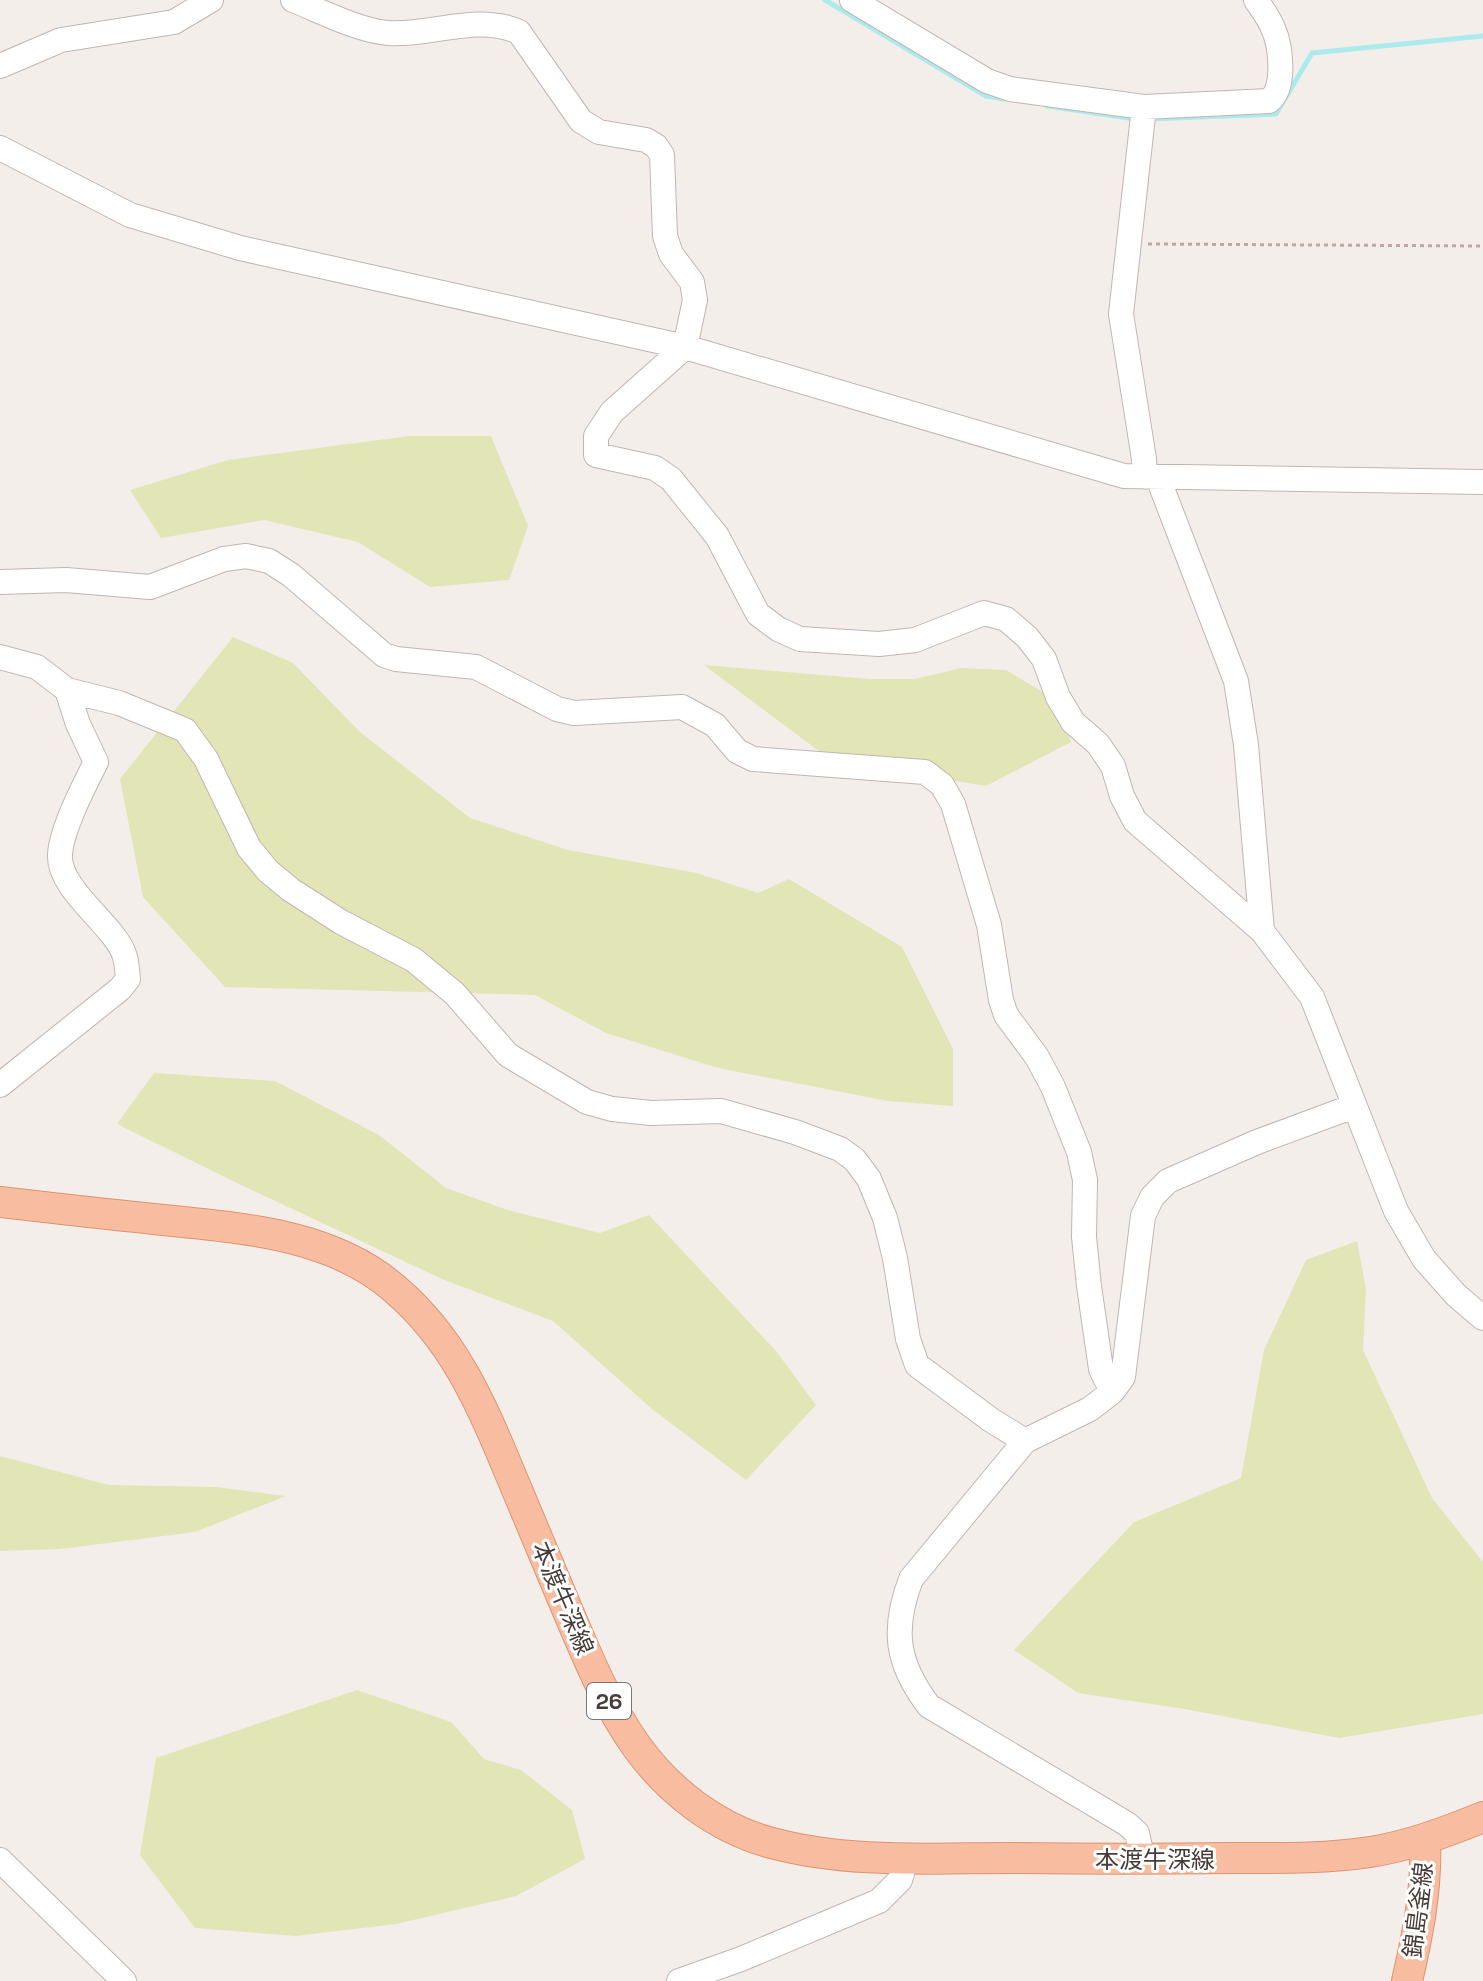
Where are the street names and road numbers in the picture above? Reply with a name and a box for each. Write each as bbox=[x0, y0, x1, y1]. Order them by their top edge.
street label: 本渡牛深線 bbox=[525, 1537, 601, 1659]
road number: 26 bbox=[587, 1683, 631, 1719]
street label: 本渡牛深線 bbox=[1095, 1844, 1215, 1875]
street label: 錦島釜線 bbox=[1397, 1860, 1439, 1960]

